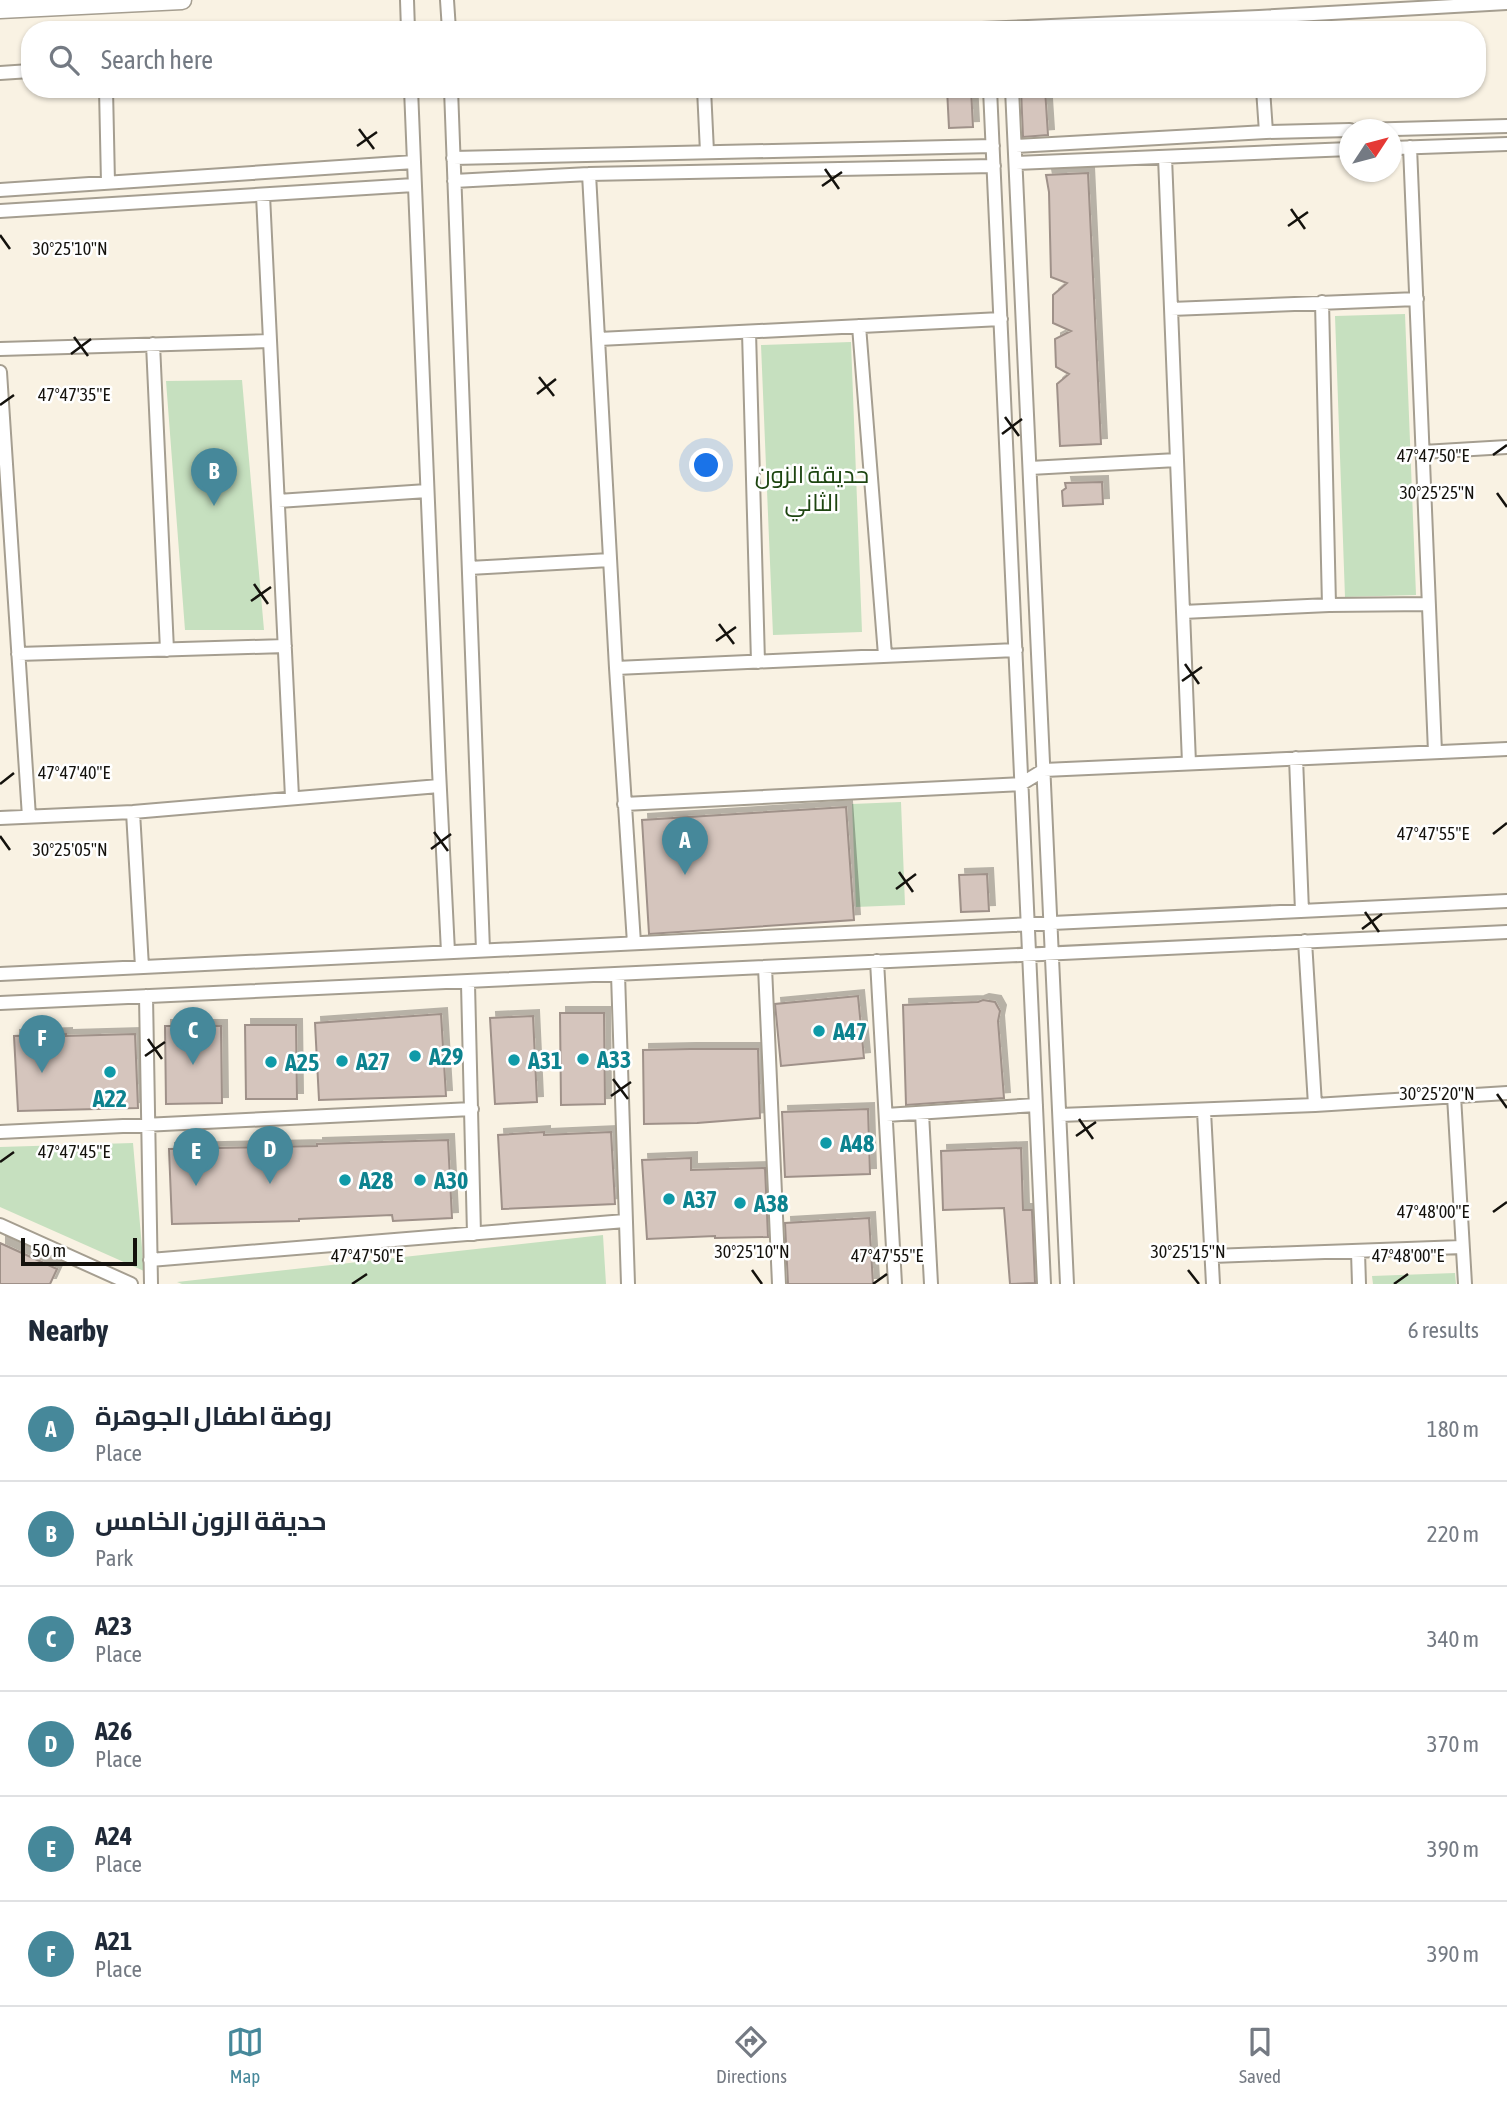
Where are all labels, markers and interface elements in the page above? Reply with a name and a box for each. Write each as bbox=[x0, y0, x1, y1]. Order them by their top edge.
search box bbox=[21, 21, 1486, 98]
icon: search bbox=[45, 41, 83, 79]
text: Search here bbox=[101, 45, 213, 75]
north arrow bbox=[1339, 119, 1402, 182]
text: 30°25'10"N bbox=[32, 238, 108, 259]
text: 47°47'35"E bbox=[38, 384, 110, 405]
text: 47°47'50"E bbox=[1397, 445, 1469, 466]
pin: B bbox=[191, 448, 237, 506]
your location bbox=[689, 448, 723, 482]
park label: حديقة الزون الثاني bbox=[755, 461, 869, 522]
text: 30°25'25"N bbox=[1399, 482, 1475, 503]
text: 47°47'40"E bbox=[38, 762, 110, 783]
pin: A bbox=[662, 817, 708, 875]
text: 47°47'55"E bbox=[1397, 823, 1469, 844]
text: 30°25'05"N bbox=[32, 839, 108, 860]
pin: C bbox=[170, 1007, 216, 1065]
pin: F bbox=[19, 1015, 65, 1073]
place label: A47 bbox=[832, 1018, 867, 1045]
marker: A47 bbox=[811, 1023, 827, 1039]
place label: A29 bbox=[428, 1043, 463, 1070]
place label: A33 bbox=[596, 1046, 631, 1073]
place label: A31 bbox=[527, 1047, 562, 1074]
place label: A27 bbox=[355, 1048, 390, 1075]
marker: A29 bbox=[407, 1048, 423, 1064]
place label: A25 bbox=[284, 1049, 319, 1076]
marker: A33 bbox=[575, 1051, 591, 1067]
marker: A31 bbox=[506, 1052, 522, 1068]
marker: A27 bbox=[334, 1053, 350, 1069]
marker: A25 bbox=[263, 1054, 279, 1070]
marker: A22 bbox=[102, 1064, 118, 1080]
text: 30°25'20"N bbox=[1399, 1083, 1475, 1104]
place label: A22 bbox=[92, 1085, 127, 1112]
pin: D bbox=[247, 1126, 293, 1184]
pin: E bbox=[173, 1128, 219, 1186]
place label: A48 bbox=[839, 1130, 874, 1157]
marker: A48 bbox=[818, 1135, 834, 1151]
text: 47°47'45"E bbox=[38, 1141, 110, 1162]
place label: A28 bbox=[358, 1167, 393, 1194]
place label: A30 bbox=[433, 1167, 468, 1194]
marker: A28 bbox=[337, 1172, 353, 1188]
marker: A30 bbox=[412, 1172, 428, 1188]
place label: A37 bbox=[682, 1186, 717, 1213]
place label: A38 bbox=[753, 1190, 788, 1217]
marker: A37 bbox=[661, 1191, 677, 1207]
marker: A38 bbox=[732, 1195, 748, 1211]
text: 47°48'00"E bbox=[1397, 1201, 1469, 1222]
scale bar bbox=[21, 1235, 136, 1267]
text: 50 m bbox=[32, 1239, 66, 1261]
text: 30°25'10"N bbox=[714, 1241, 790, 1262]
text: 30°25'15"N bbox=[1150, 1241, 1226, 1262]
text: 47°47'50"E bbox=[331, 1245, 403, 1266]
text: 47°47'55"E bbox=[851, 1245, 923, 1266]
text: 47°48'00"E bbox=[1372, 1245, 1444, 1266]
text: Nearby bbox=[28, 1313, 108, 1347]
text: 6 results bbox=[1408, 1317, 1479, 1343]
text: روضة اطفال الجوهرة bbox=[95, 1401, 332, 1431]
text: A bbox=[45, 1416, 57, 1442]
text: 180 m bbox=[1427, 1416, 1479, 1442]
text: Place bbox=[95, 1440, 142, 1466]
text: حديقة الزون الخامس bbox=[95, 1506, 326, 1536]
text: B bbox=[46, 1521, 56, 1547]
text: 220 m bbox=[1427, 1521, 1479, 1547]
text: Park bbox=[95, 1545, 133, 1571]
text: A23 bbox=[95, 1611, 132, 1641]
text: C bbox=[46, 1626, 56, 1652]
text: 340 m bbox=[1427, 1626, 1479, 1652]
text: Place bbox=[95, 1641, 142, 1667]
text: A26 bbox=[95, 1716, 132, 1746]
text: D bbox=[45, 1731, 57, 1757]
text: 370 m bbox=[1427, 1731, 1479, 1757]
text: Place bbox=[95, 1746, 142, 1772]
text: A24 bbox=[95, 1821, 132, 1851]
text: E bbox=[46, 1836, 56, 1862]
text: 390 m bbox=[1427, 1836, 1479, 1862]
text: Place bbox=[95, 1851, 142, 1877]
text: A21 bbox=[95, 1926, 132, 1956]
text: F bbox=[46, 1941, 56, 1967]
text: 390 m bbox=[1427, 1941, 1479, 1967]
text: Place bbox=[95, 1956, 142, 1982]
tab: Map bbox=[226, 2023, 264, 2087]
tab: Directions bbox=[716, 2023, 787, 2087]
tab: Saved bbox=[1239, 2023, 1281, 2087]

